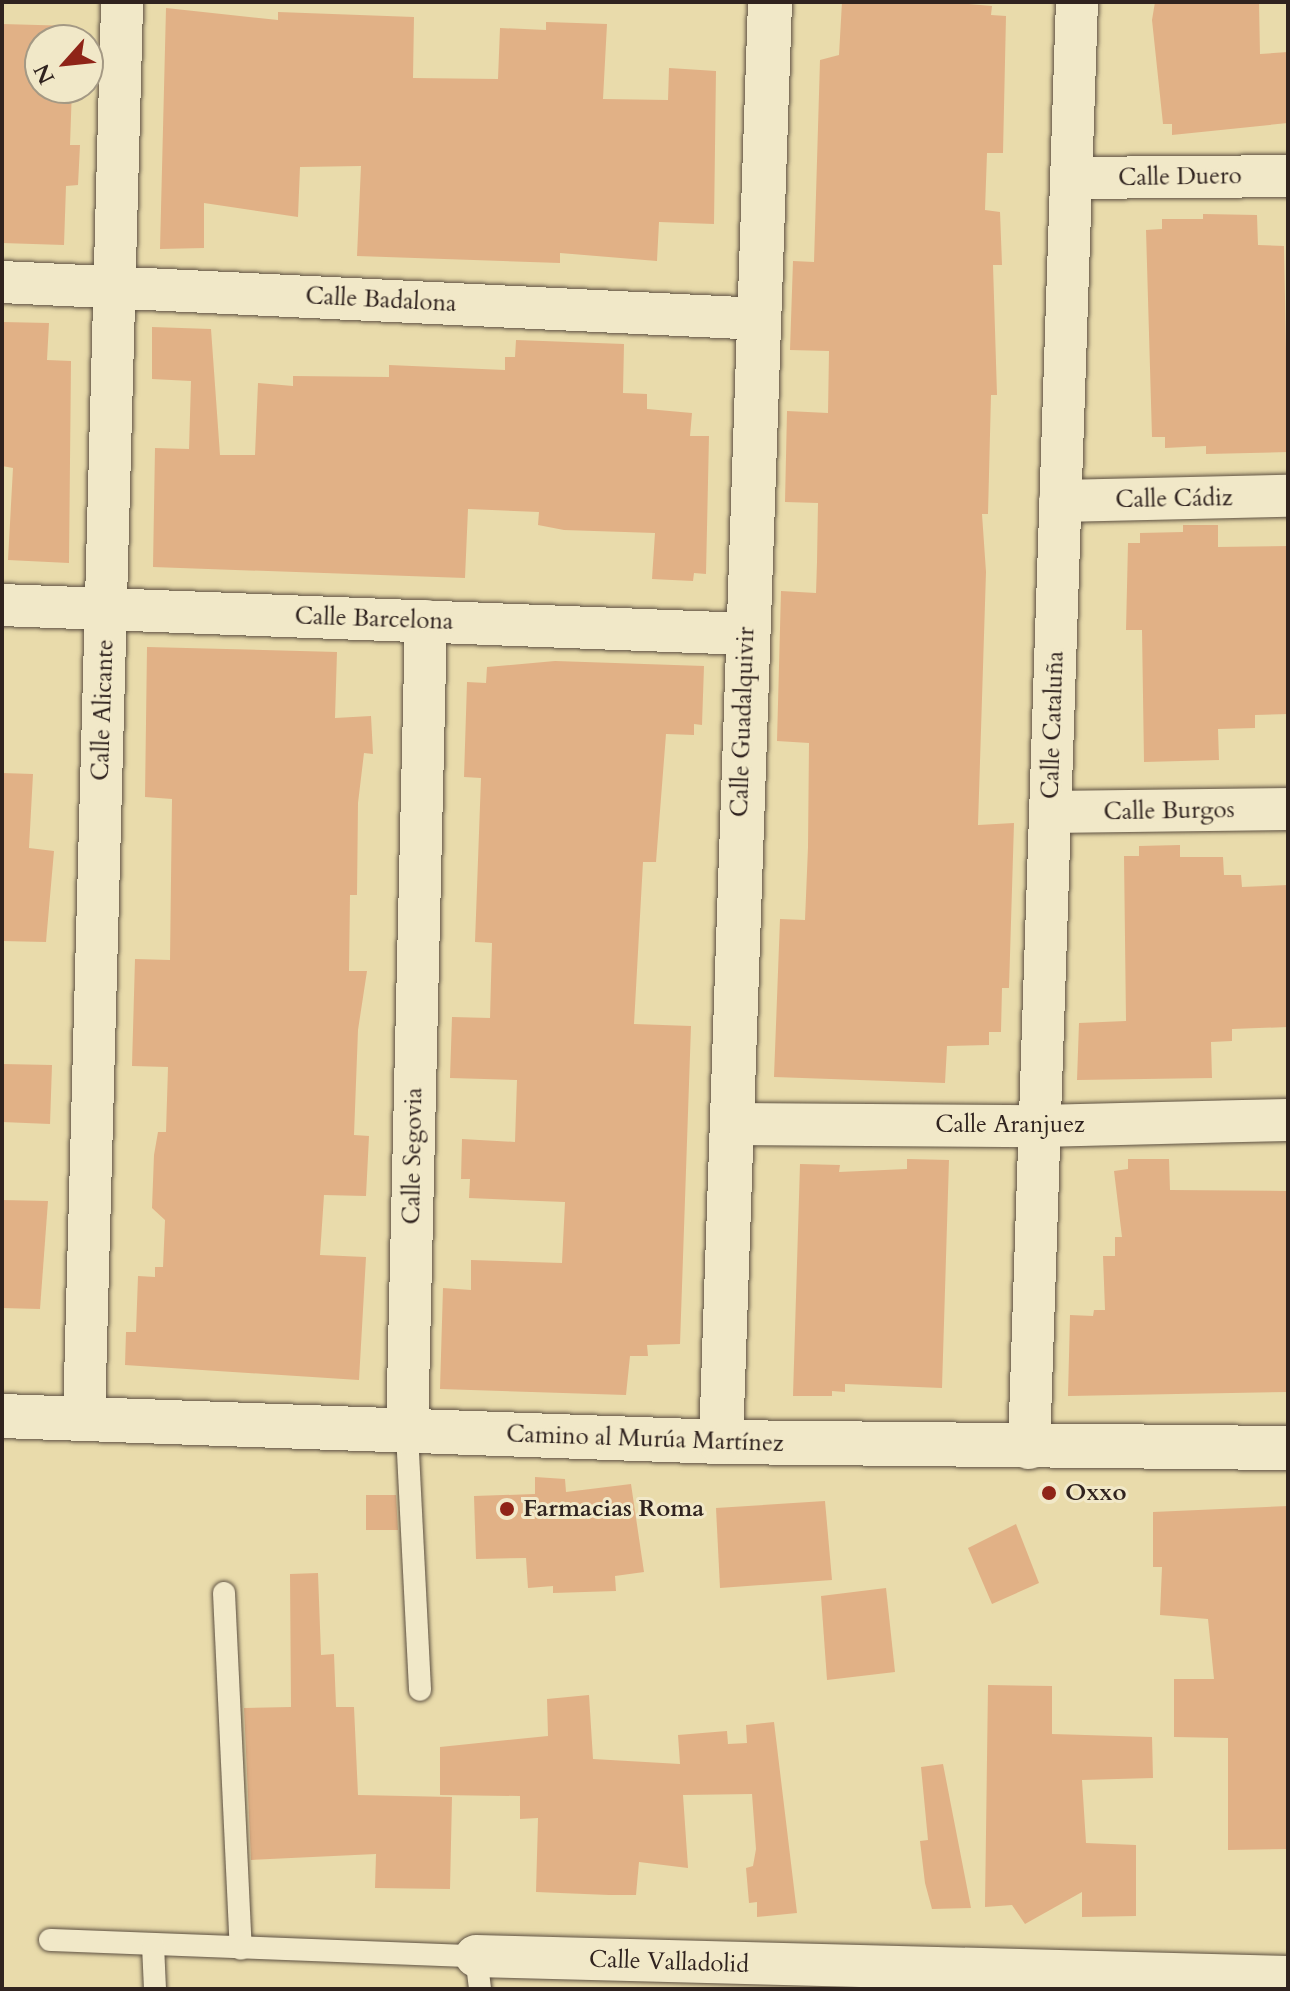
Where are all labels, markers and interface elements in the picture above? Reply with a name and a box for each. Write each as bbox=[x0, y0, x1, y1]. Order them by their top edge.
north arrow bbox=[24, 24, 104, 104]
text: N bbox=[27, 59, 62, 89]
street label: Calle Duero bbox=[1118, 162, 1242, 192]
street label: Calle Badalona bbox=[305, 282, 457, 318]
street label: Calle Cádiz bbox=[1115, 484, 1233, 514]
street label: Calle Barcelona bbox=[294, 602, 454, 636]
street label: Calle Guadalquivir bbox=[725, 626, 761, 818]
street label: Calle Alicante bbox=[86, 639, 120, 781]
street label: Calle Cataluña bbox=[1036, 650, 1070, 800]
street label: Calle Burgos bbox=[1103, 795, 1235, 827]
street label: Calle Segovia bbox=[397, 1087, 429, 1225]
street label: Calle Aranjuez bbox=[935, 1111, 1085, 1139]
street label: Camino al Murúa Martínez bbox=[506, 1420, 784, 1458]
place label: Oxxo bbox=[1065, 1479, 1126, 1507]
marker: Oxxo bbox=[1040, 1484, 1058, 1502]
place label: Farmacias Roma bbox=[523, 1495, 704, 1523]
marker: Farmacias Roma bbox=[498, 1500, 516, 1518]
street label: Calle Valladolid bbox=[588, 1945, 750, 1979]

